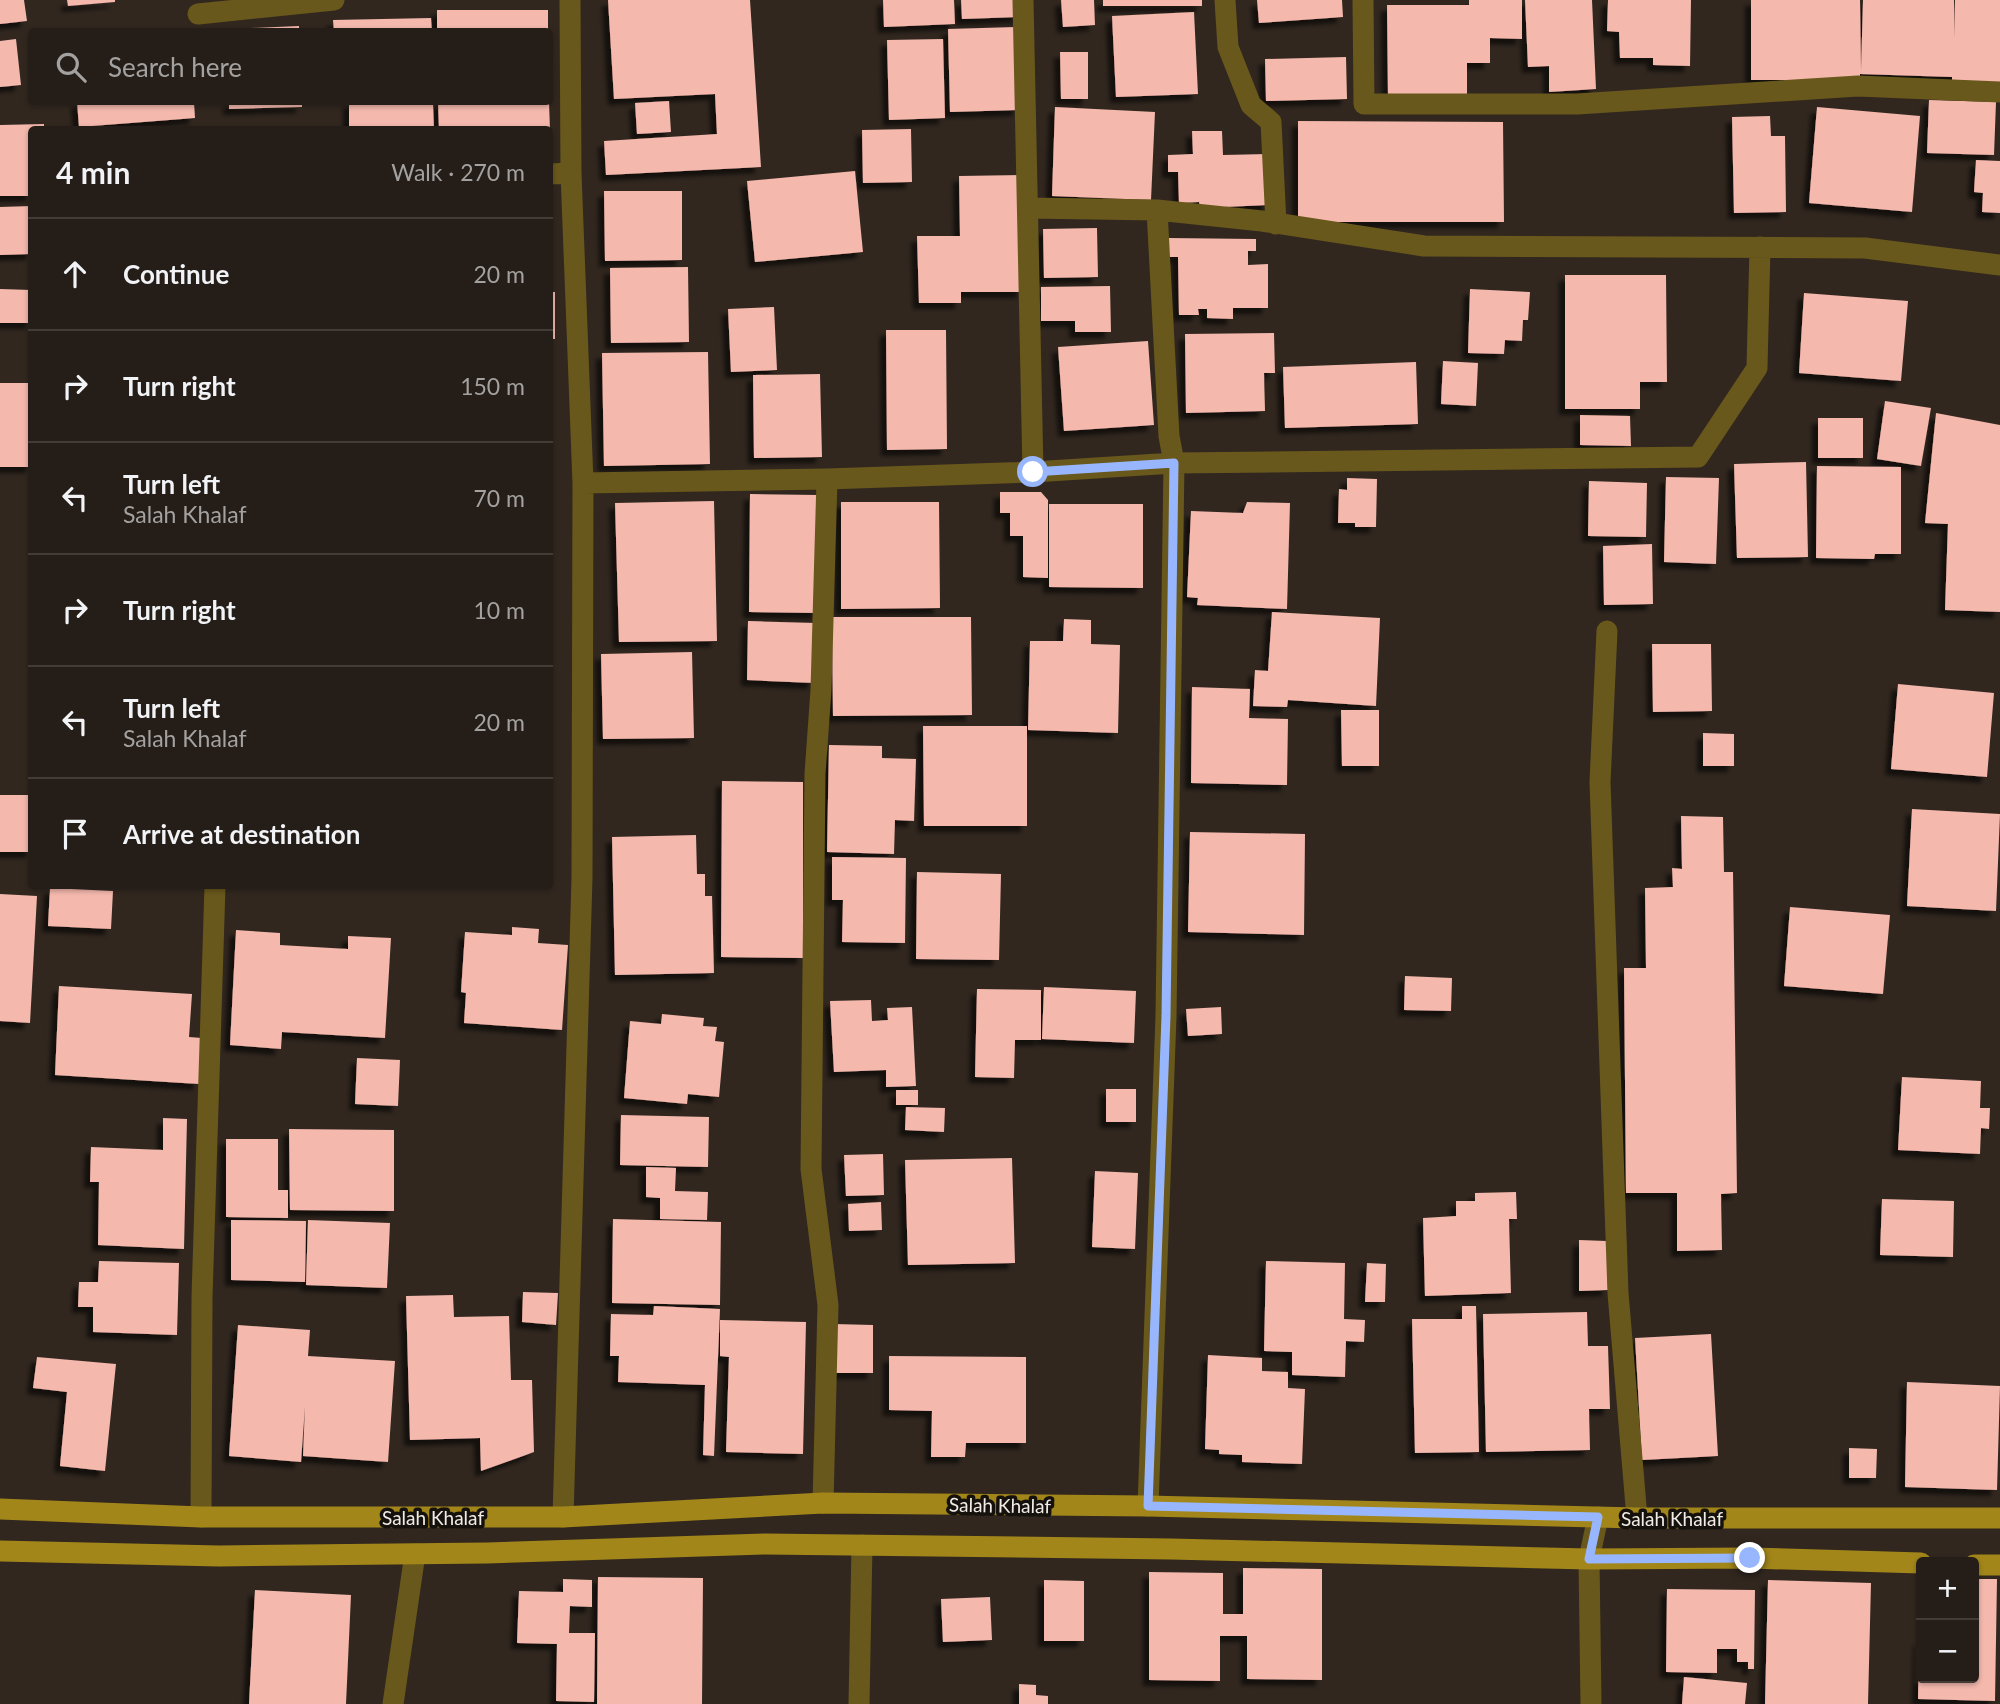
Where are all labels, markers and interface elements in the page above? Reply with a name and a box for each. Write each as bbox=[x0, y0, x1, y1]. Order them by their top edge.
search box bbox=[28, 28, 553, 105]
icon: search bbox=[52, 48, 90, 86]
text: Search here bbox=[108, 51, 242, 83]
text: 4 min bbox=[56, 154, 130, 190]
text: Walk · 270 m bbox=[391, 158, 525, 186]
icon: ahead bbox=[56, 255, 94, 293]
text: Continue bbox=[123, 258, 229, 290]
text: 20 m bbox=[474, 260, 525, 288]
icon: right bbox=[56, 367, 94, 405]
text: Turn right bbox=[123, 370, 236, 402]
text: 150 m bbox=[460, 372, 525, 400]
route start bbox=[1017, 456, 1048, 487]
text: Turn left bbox=[123, 468, 220, 500]
icon: left bbox=[56, 479, 94, 517]
text: 70 m bbox=[474, 484, 525, 512]
text: Salah Khalaf bbox=[123, 500, 247, 528]
icon: right bbox=[56, 591, 94, 629]
text: Turn right bbox=[123, 594, 236, 626]
text: 10 m bbox=[474, 596, 525, 624]
text: Turn left bbox=[123, 692, 220, 724]
icon: left bbox=[56, 703, 94, 741]
text: 20 m bbox=[474, 708, 525, 736]
text: Salah Khalaf bbox=[123, 724, 247, 752]
icon: arrive bbox=[56, 815, 94, 853]
text: Arrive at destination bbox=[123, 818, 360, 850]
street label: Salah Khalaf bbox=[949, 1493, 1052, 1517]
street label: Salah Khalaf bbox=[382, 1506, 484, 1529]
street label: Salah Khalaf bbox=[1621, 1507, 1723, 1530]
route end bbox=[1734, 1542, 1765, 1573]
map controls bbox=[1916, 1557, 1979, 1683]
button: + bbox=[1916, 1557, 1979, 1620]
button: − bbox=[1916, 1620, 1979, 1683]

